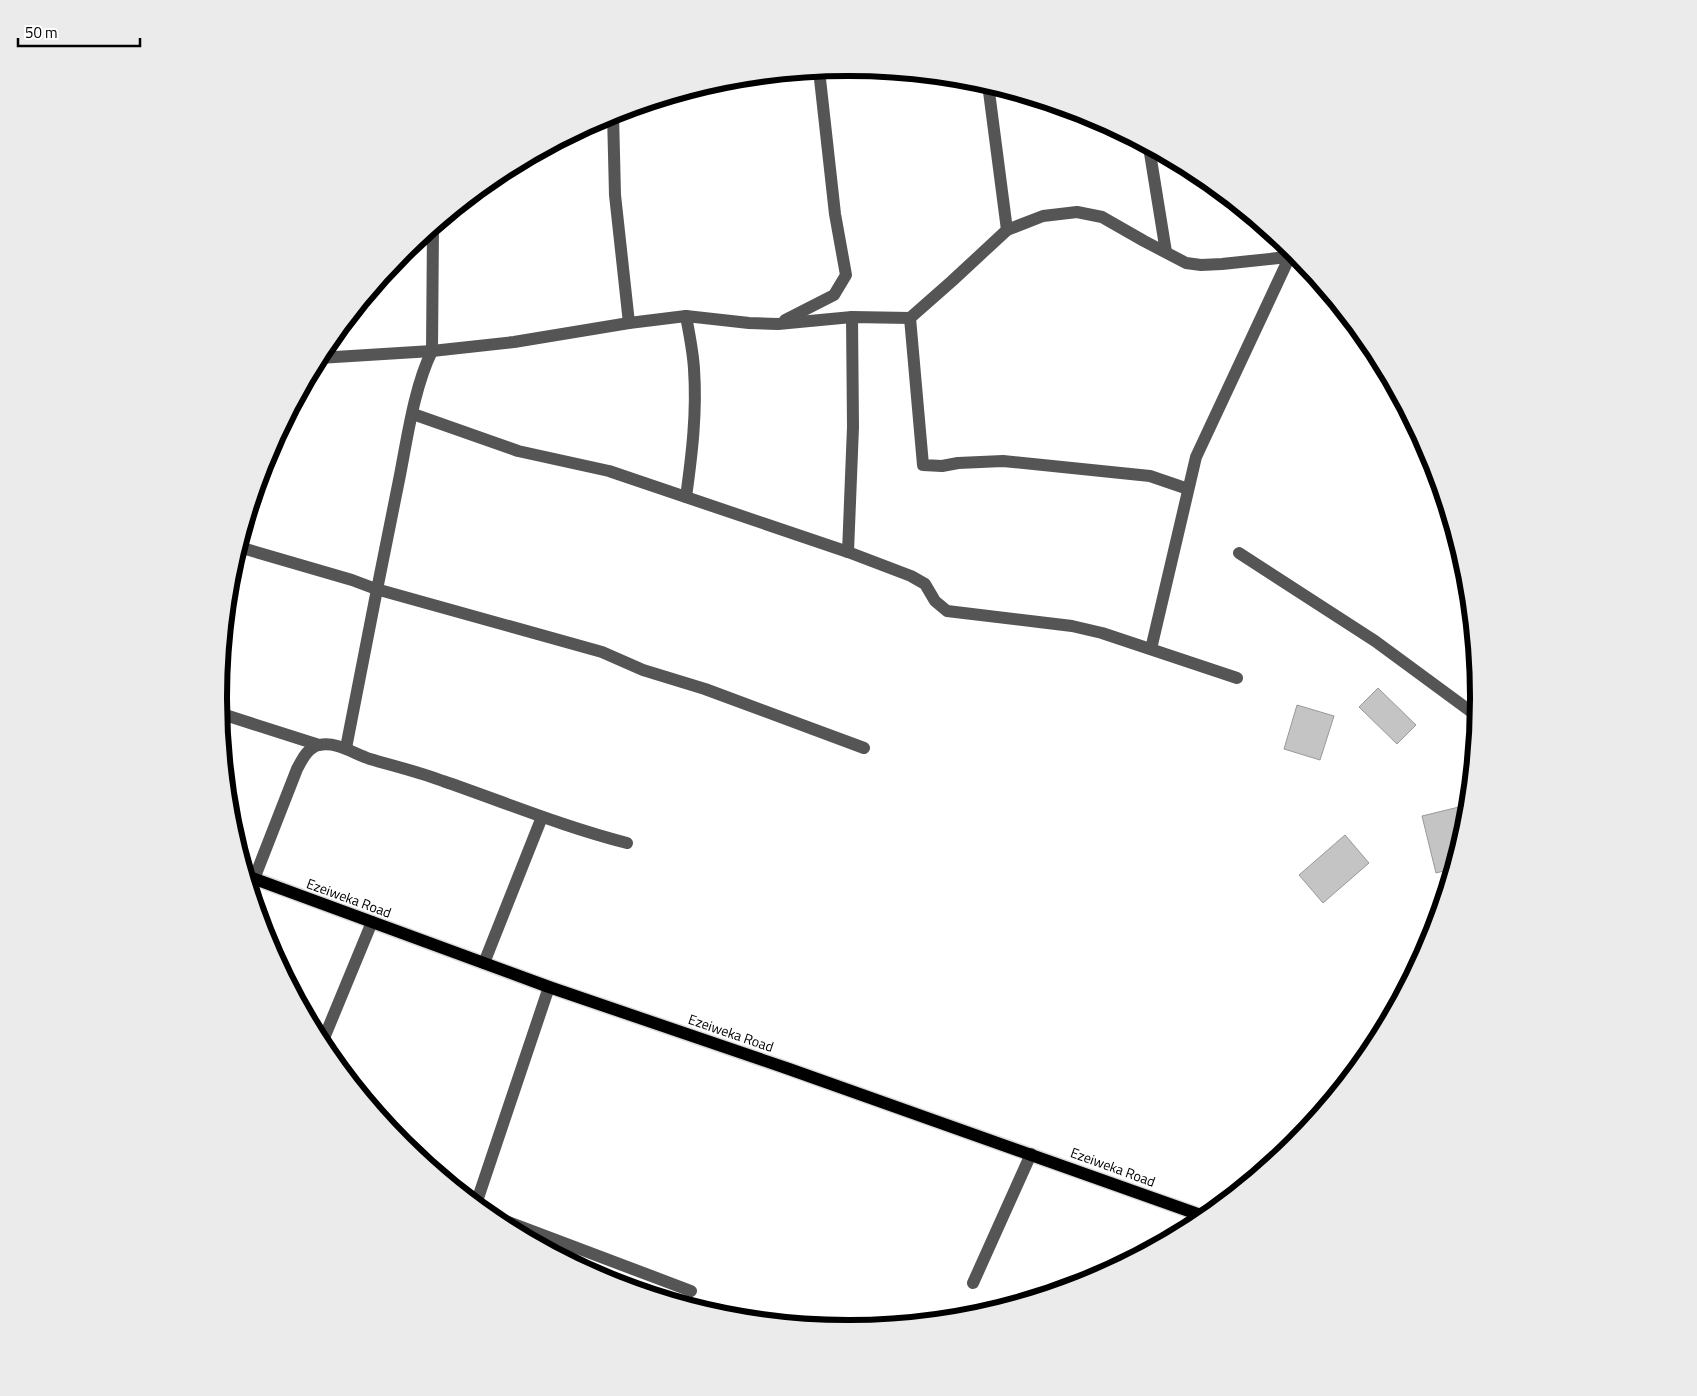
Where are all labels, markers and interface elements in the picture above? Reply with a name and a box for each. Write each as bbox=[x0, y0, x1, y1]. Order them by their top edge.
scale bar bbox=[18, 15, 140, 47]
text: 50 m bbox=[25, 21, 58, 44]
street label: Ezeiweka Road bbox=[304, 872, 395, 923]
street label: Ezeiweka Road bbox=[686, 1008, 777, 1057]
street label: Ezeiweka Road bbox=[1068, 1141, 1159, 1192]

